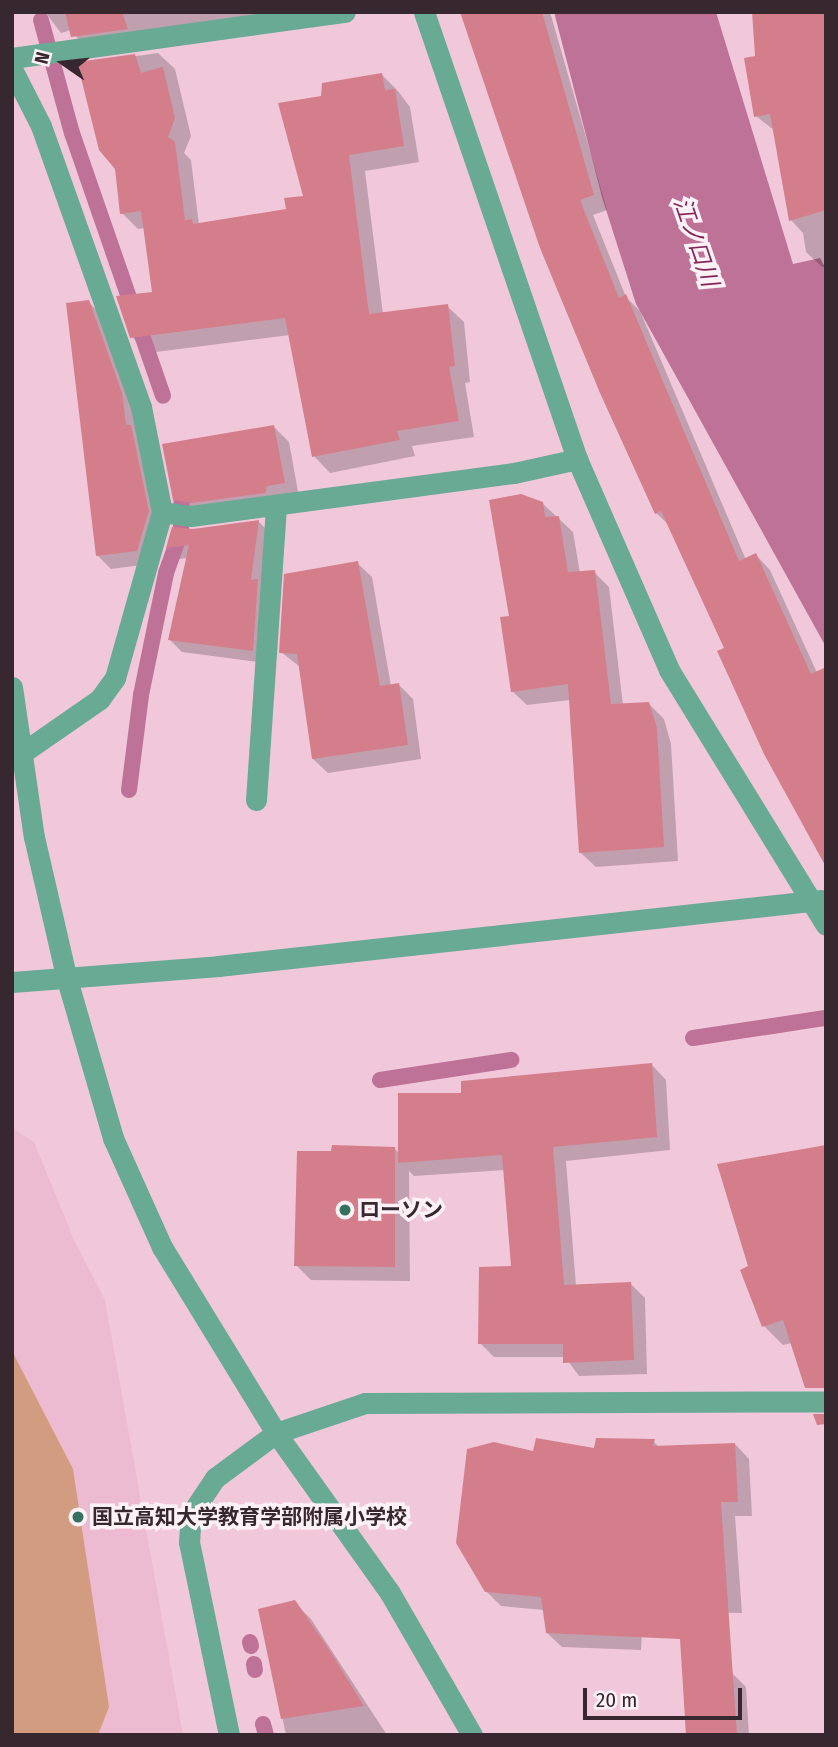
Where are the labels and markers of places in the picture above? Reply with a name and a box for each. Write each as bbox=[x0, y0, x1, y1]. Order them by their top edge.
place label: ローソン bbox=[359, 1197, 443, 1223]
marker: ローソン bbox=[337, 1202, 353, 1218]
place label: 国立高知大学教育学部附属小学校 bbox=[92, 1504, 407, 1530]
marker: 国立高知大学教育学部附属小学校 bbox=[70, 1509, 86, 1525]

